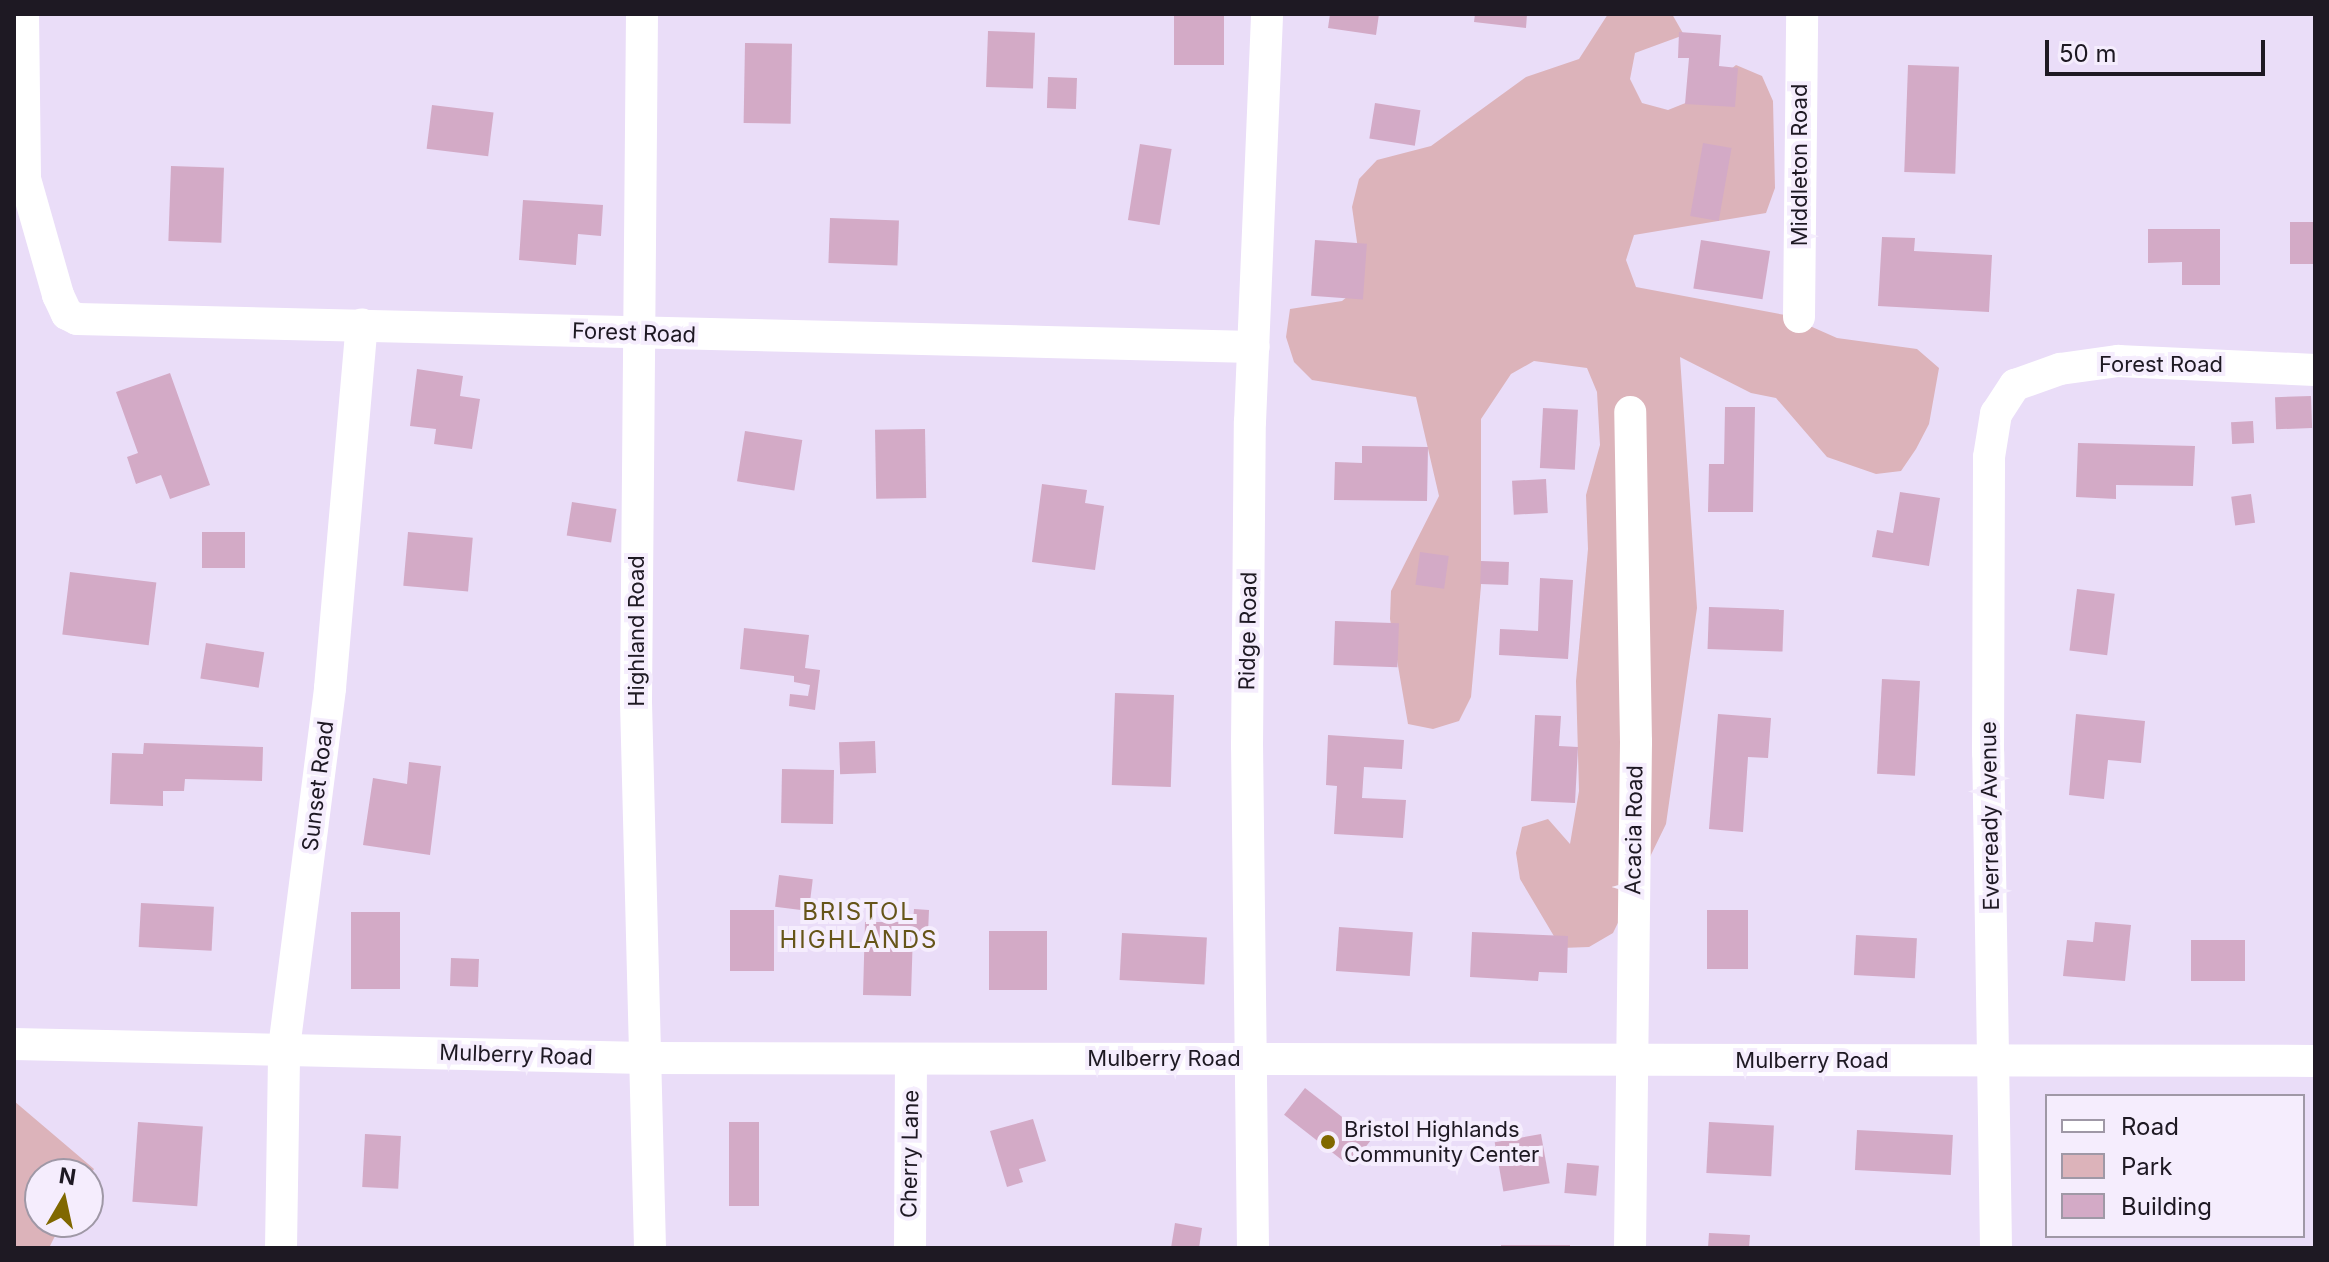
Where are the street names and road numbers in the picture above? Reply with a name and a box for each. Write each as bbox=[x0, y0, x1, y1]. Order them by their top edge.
street label: Middleton Road bbox=[1787, 84, 1813, 246]
street label: Forest Road bbox=[572, 318, 696, 348]
street label: Forest Road bbox=[2099, 352, 2223, 378]
street label: Highland Road bbox=[624, 555, 650, 707]
street label: Ridge Road bbox=[1234, 572, 1262, 690]
street label: Sunset Road bbox=[297, 719, 339, 853]
street label: Everready Avenue bbox=[1975, 721, 2005, 911]
street label: Acacia Road bbox=[1620, 765, 1648, 895]
street label: Mulberry Road bbox=[439, 1039, 593, 1071]
street label: Mulberry Road bbox=[1087, 1046, 1241, 1072]
street label: Mulberry Road bbox=[1735, 1048, 1889, 1074]
street label: Cherry Lane bbox=[896, 1090, 924, 1218]

